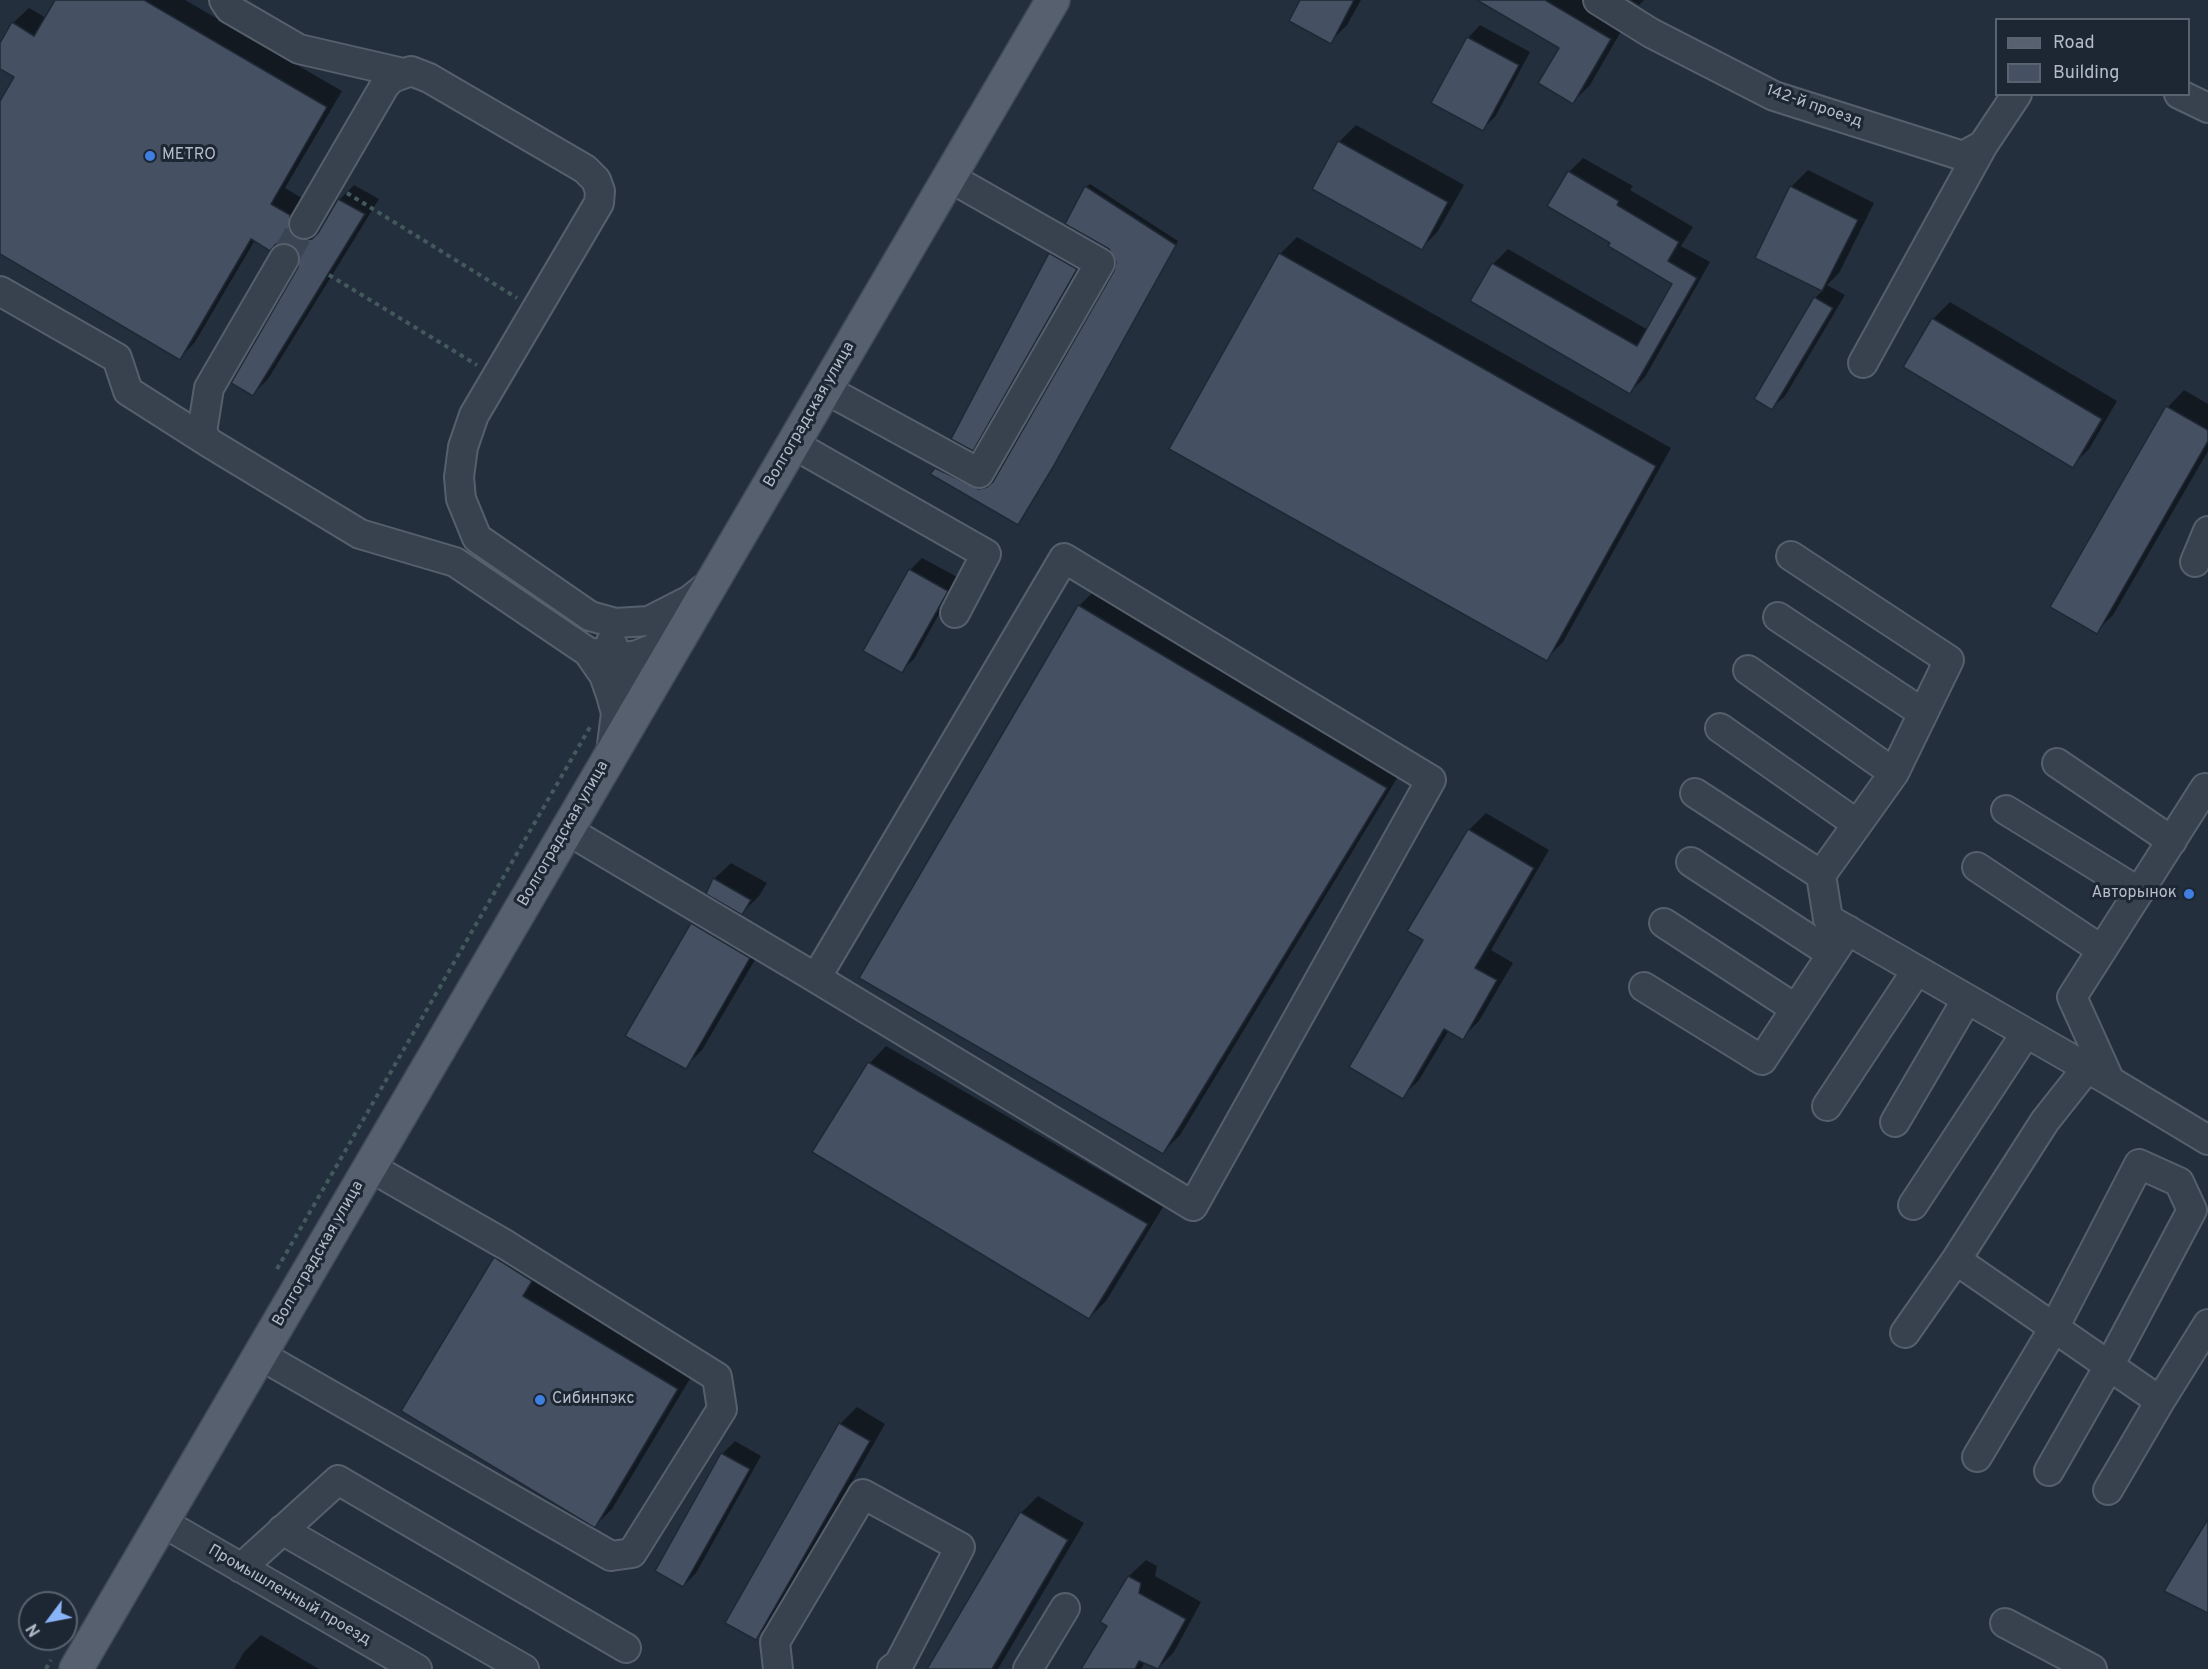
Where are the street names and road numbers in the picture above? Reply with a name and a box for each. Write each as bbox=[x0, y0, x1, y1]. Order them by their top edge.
street label: 142-й проезд bbox=[1763, 82, 1865, 132]
street label: Волгоградская улица bbox=[760, 339, 860, 491]
street label: Волгоградская улица bbox=[514, 758, 614, 910]
street label: Волгоградская улица bbox=[269, 1178, 369, 1330]
street label: Промышленный проезд bbox=[204, 1542, 374, 1650]

